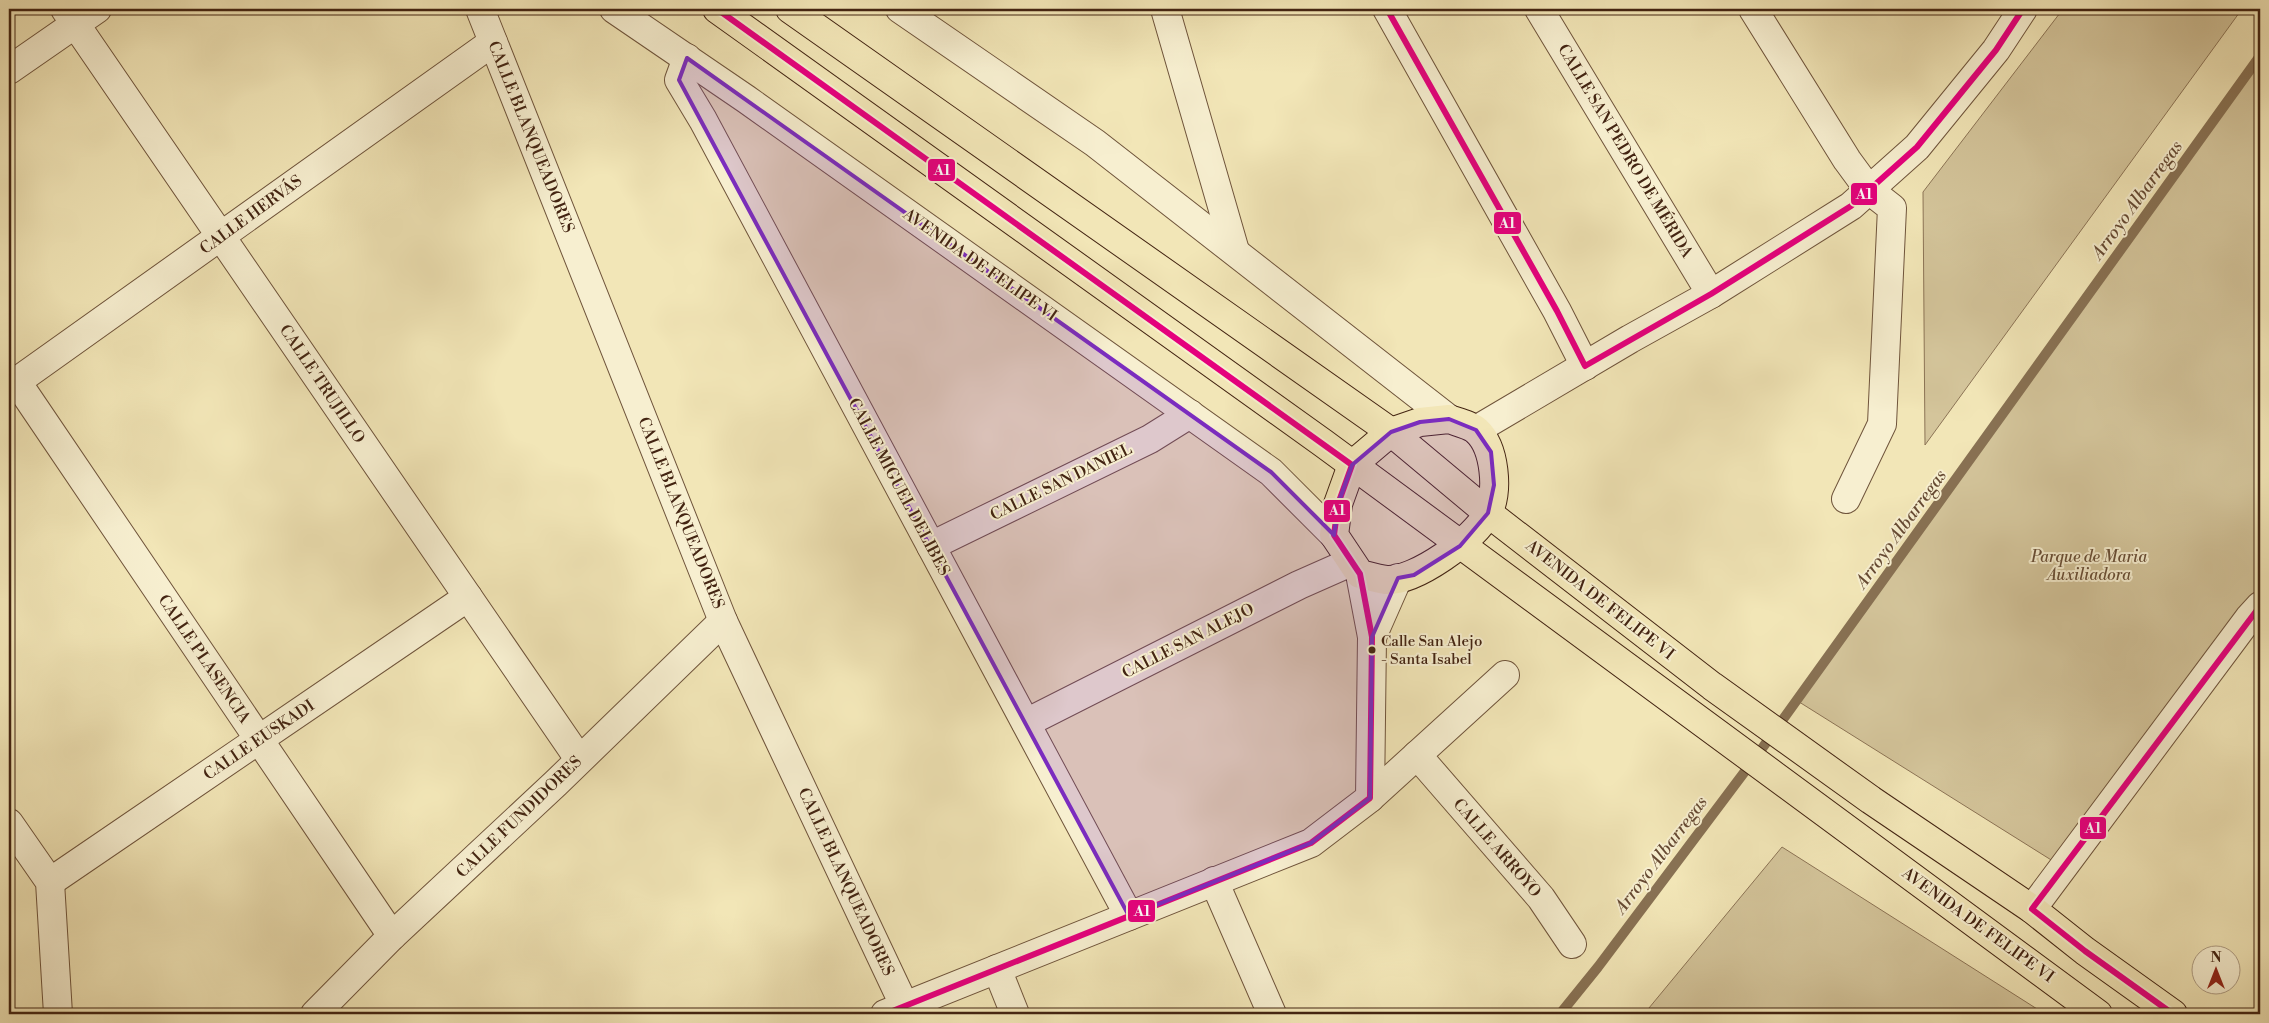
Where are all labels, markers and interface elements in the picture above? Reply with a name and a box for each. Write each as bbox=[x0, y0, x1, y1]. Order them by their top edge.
street label: CALLE BLANQUEADORES bbox=[483, 38, 579, 236]
street label: CALLE SAN PEDRO DE MÉRIDA bbox=[1553, 39, 1699, 262]
water label: Arroyo Albarregas bbox=[2085, 136, 2188, 266]
line badge: A1 bbox=[927, 158, 956, 182]
text: A1 bbox=[933, 162, 951, 180]
street label: CALLE HERVÁS bbox=[195, 169, 306, 259]
line badge: A1 bbox=[1850, 182, 1878, 206]
text: A1 bbox=[1855, 186, 1873, 204]
street label: AVENIDA DE FELIPE VI bbox=[898, 204, 1061, 326]
line badge: A1 bbox=[1493, 211, 1522, 235]
text: A1 bbox=[1498, 215, 1516, 233]
street label: CALLE TRUJILLO bbox=[275, 321, 369, 447]
street label: CALLE MIGUEL DELIBES bbox=[844, 395, 954, 579]
street label: CALLE BLANQUEADORES bbox=[633, 414, 729, 612]
street label: CALLE SAN DANIEL bbox=[987, 439, 1136, 525]
water label: Arroyo Albarregas bbox=[1849, 465, 1952, 595]
line badge: A1 bbox=[1323, 499, 1351, 523]
text: A1 bbox=[1328, 502, 1346, 520]
street label: AVENIDA DE FELIPE VI bbox=[1521, 535, 1678, 664]
park label: Parque de Maria Auxiliadora bbox=[2030, 547, 2147, 585]
street label: CALLE PLASENCIA bbox=[153, 591, 255, 728]
street label: CALLE SAN ALEJO bbox=[1119, 599, 1257, 683]
place label: Calle San Alejo - Santa Isabel bbox=[1381, 632, 1482, 669]
marker: Calle San Alejo - Santa Isabel bbox=[1367, 645, 1377, 655]
street label: CALLE EUSKADI bbox=[200, 695, 318, 785]
street label: CALLE FUNDIDORES bbox=[452, 752, 586, 882]
street label: CALLE BLANQUEADORES bbox=[794, 785, 898, 979]
water label: Arroyo Albarregas bbox=[1608, 791, 1713, 920]
street label: CALLE ARROYO bbox=[1449, 794, 1545, 902]
line badge: A1 bbox=[2079, 816, 2107, 840]
text: A1 bbox=[2084, 820, 2102, 838]
street label: AVENIDA DE FELIPE VI bbox=[1897, 862, 2058, 987]
line badge: A1 bbox=[1127, 899, 1156, 923]
text: A1 bbox=[1133, 903, 1151, 921]
north arrow bbox=[2192, 946, 2242, 996]
text: N bbox=[2210, 949, 2222, 967]

